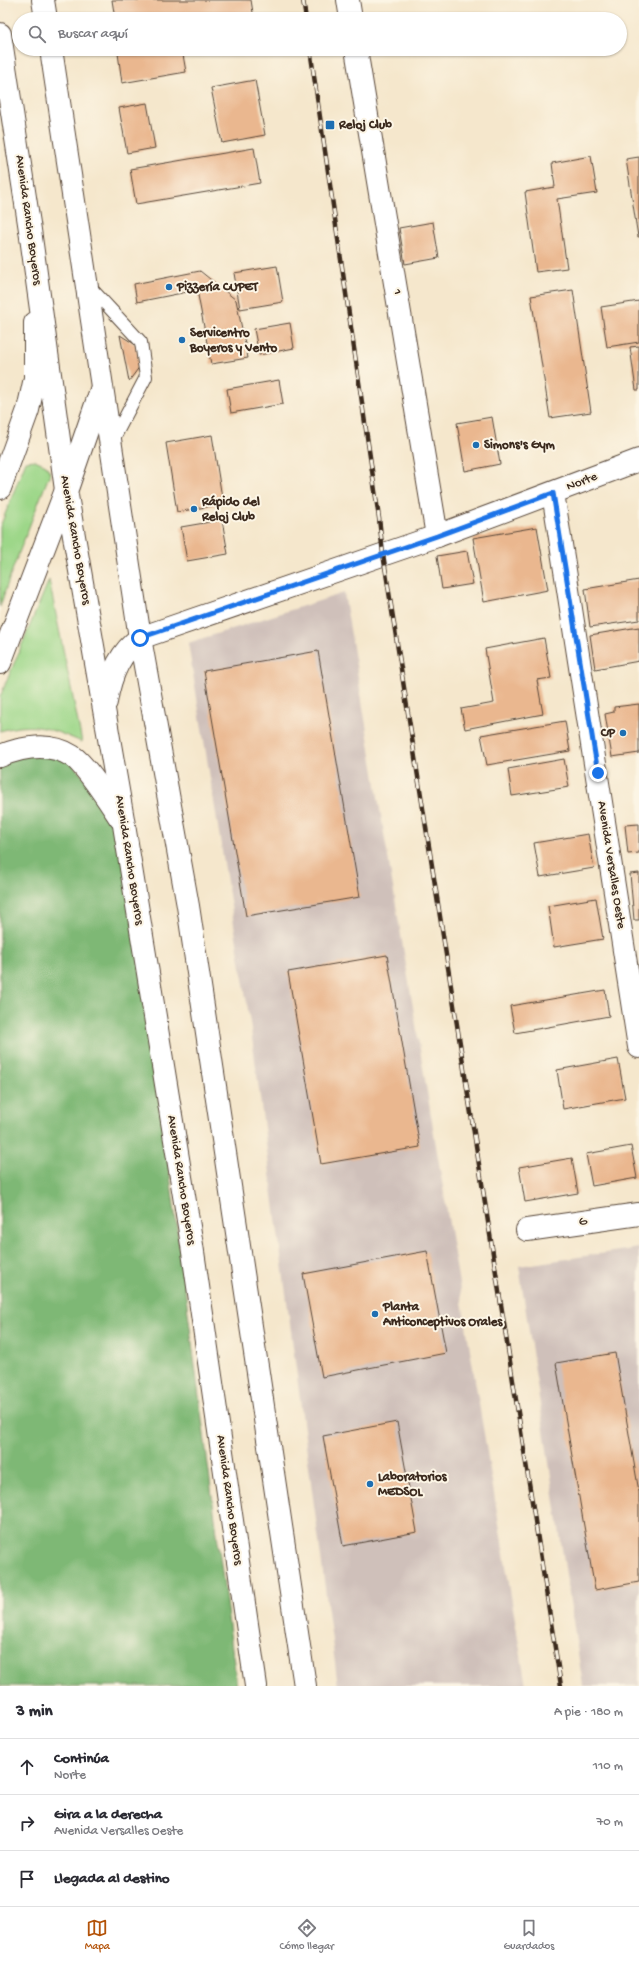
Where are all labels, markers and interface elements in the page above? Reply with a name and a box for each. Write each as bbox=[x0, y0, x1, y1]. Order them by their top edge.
search box bbox=[12, 12, 627, 56]
icon: search bbox=[26, 23, 48, 45]
text: Buscar aquí bbox=[58, 25, 128, 43]
place label: Reloj Club bbox=[338, 118, 392, 133]
marker: Reloj Club bbox=[324, 119, 336, 131]
street label: Avenida Rancho Boyeros bbox=[11, 154, 45, 287]
place label: Pizzería CUPET bbox=[176, 280, 259, 295]
marker: Pizzería CUPET bbox=[164, 282, 174, 292]
street label: 1 bbox=[389, 287, 405, 296]
place label: Servicentro Boyeros y Vento bbox=[189, 326, 278, 356]
marker: Servicentro Boyeros y Vento bbox=[177, 335, 187, 345]
place label: Simons's Gym bbox=[484, 438, 556, 453]
marker: Simons's Gym bbox=[471, 440, 481, 450]
street label: Norte bbox=[564, 469, 600, 495]
street label: Avenida Rancho Boyeros bbox=[56, 474, 94, 607]
place label: Rápido del Reloj Club bbox=[201, 495, 260, 525]
marker: Rápido del Reloj Club bbox=[189, 504, 199, 514]
route start bbox=[131, 629, 149, 647]
place label: CP bbox=[600, 726, 616, 741]
marker: CP bbox=[618, 728, 628, 738]
route end bbox=[589, 764, 607, 782]
street label: Avenida Rancho Boyeros bbox=[111, 794, 147, 927]
street label: Avenida Versalles Oeste bbox=[593, 800, 629, 930]
street label: Avenida Rancho Boyeros bbox=[163, 1114, 199, 1247]
street label: G bbox=[578, 1214, 589, 1230]
place label: Planta Anticonceptivos Orales bbox=[382, 1300, 504, 1331]
marker: Planta Anticonceptivos Orales bbox=[370, 1309, 380, 1319]
street label: Avenida Rancho Boyeros bbox=[212, 1434, 246, 1567]
place label: Laboratorios MEDSOL bbox=[378, 1470, 448, 1500]
marker: Laboratorios MEDSOL bbox=[365, 1479, 375, 1489]
text: 3 min bbox=[16, 1702, 53, 1722]
text: A pie · 180 m bbox=[554, 1705, 623, 1720]
text: Continúa bbox=[54, 1750, 109, 1768]
icon: ahead bbox=[16, 1756, 38, 1778]
text: 110 m bbox=[593, 1759, 623, 1774]
text: Norte bbox=[54, 1768, 86, 1783]
text: Gira a la derecha bbox=[54, 1806, 162, 1824]
icon: right bbox=[16, 1812, 38, 1834]
text: 70 m bbox=[597, 1815, 623, 1830]
text: Avenida Versalles Oeste bbox=[54, 1824, 183, 1839]
icon: arrive bbox=[16, 1868, 38, 1890]
text: Llegada al destino bbox=[54, 1870, 170, 1888]
tab: Mapa bbox=[85, 1917, 110, 1953]
tab: Cómo llegar bbox=[279, 1917, 334, 1953]
tab: Guardados bbox=[503, 1917, 554, 1953]

